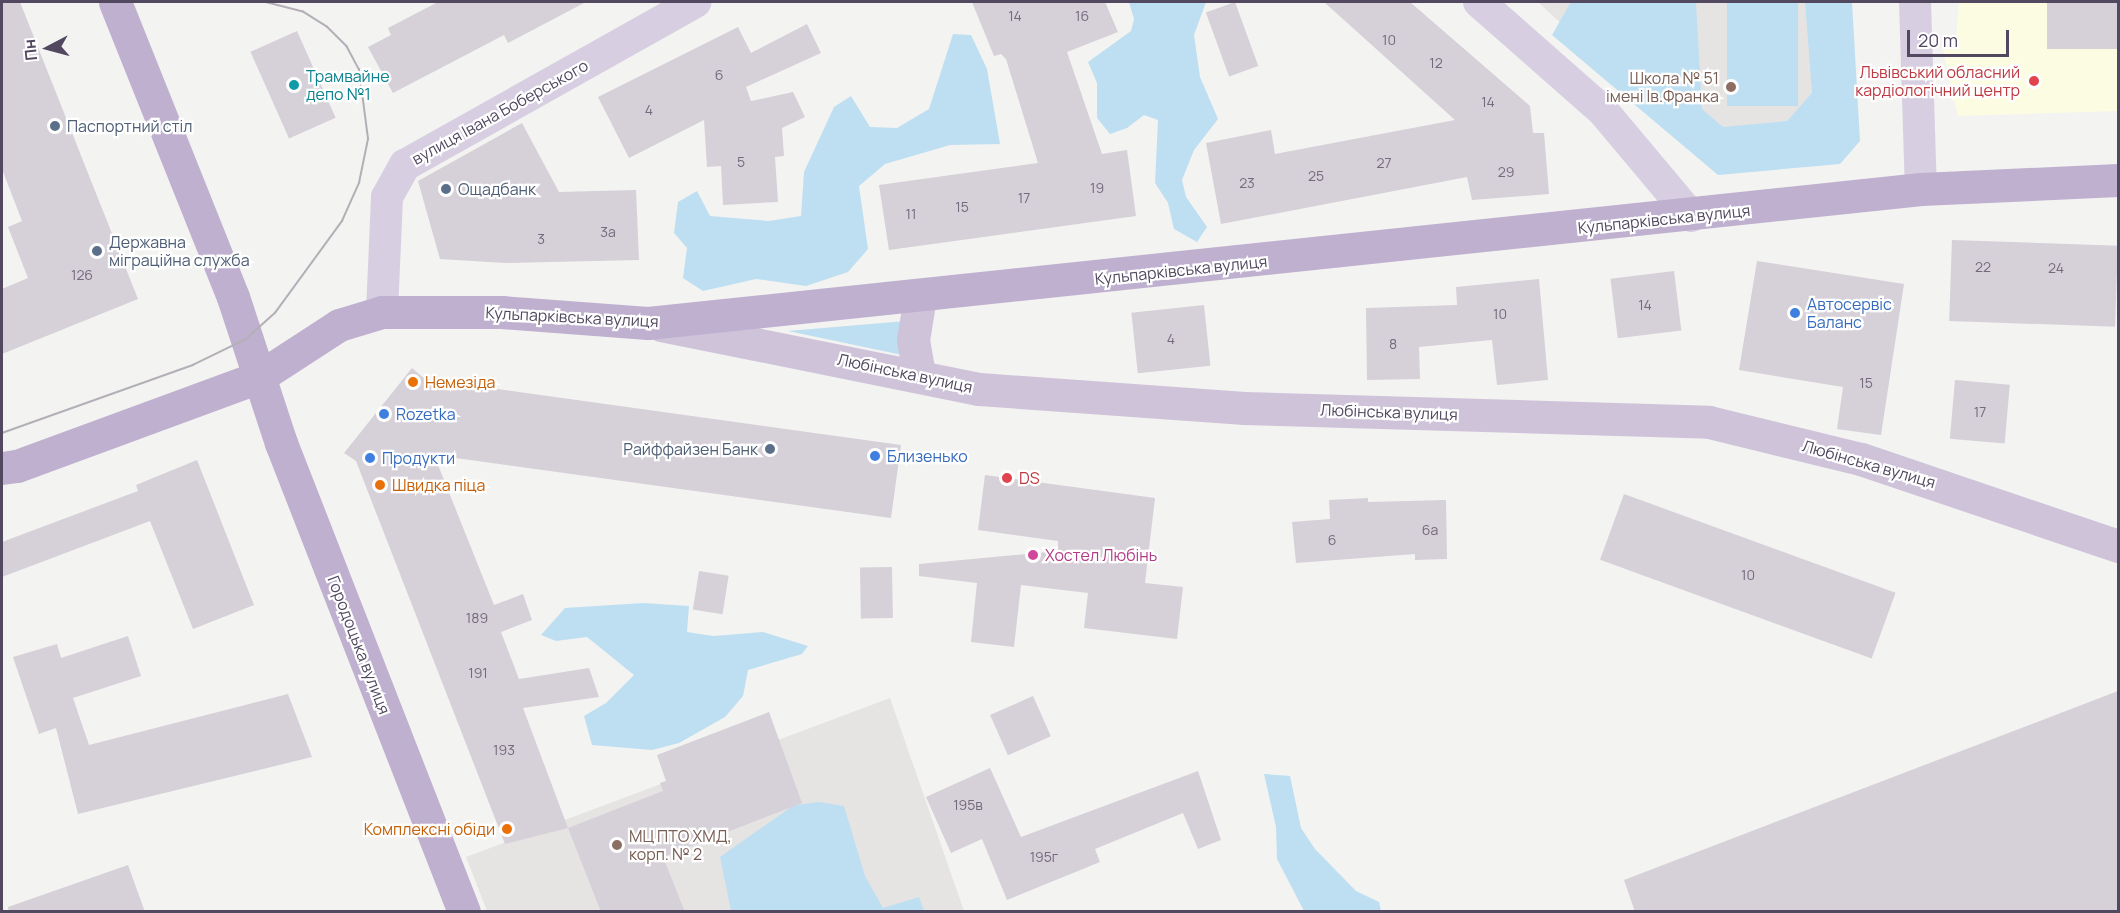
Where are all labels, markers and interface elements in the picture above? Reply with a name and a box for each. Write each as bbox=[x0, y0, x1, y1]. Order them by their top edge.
house number: 14 bbox=[1008, 8, 1022, 24]
house number: 16 bbox=[1075, 8, 1089, 24]
north arrow bbox=[18, 18, 78, 78]
scale bar bbox=[1910, 18, 2012, 56]
text: 20 m bbox=[1918, 28, 1958, 52]
house number: 10 bbox=[1382, 32, 1396, 48]
text: Пн bbox=[18, 38, 42, 62]
house number: 12 bbox=[1429, 55, 1443, 71]
street label: вулиця Івана Боберського bbox=[409, 56, 591, 168]
place label: Львівський обласний кардіологічний центр bbox=[1855, 62, 2020, 100]
place label: Трамвайне депо №1 bbox=[306, 66, 390, 104]
house number: 6 bbox=[715, 67, 723, 83]
place label: Школа № 51 імені Ів.Франка bbox=[1606, 68, 1719, 106]
marker: Львівський обласний кардіологічний центр bbox=[2025, 72, 2043, 90]
marker: Трамвайне депо №1 bbox=[287, 78, 301, 92]
marker: Школа № 51 імені Ів.Франка bbox=[1724, 80, 1738, 94]
house number: 14 bbox=[1481, 94, 1495, 110]
house number: 4 bbox=[645, 102, 653, 118]
place label: Паспортний стіл bbox=[67, 116, 193, 136]
marker: Паспортний стіл bbox=[48, 119, 62, 133]
house number: 5 bbox=[737, 154, 745, 170]
house number: 27 bbox=[1376, 155, 1392, 171]
house number: 29 bbox=[1498, 164, 1514, 180]
house number: 25 bbox=[1308, 168, 1324, 184]
house number: 23 bbox=[1239, 175, 1255, 191]
place label: Ощадбанк bbox=[458, 179, 536, 199]
house number: 19 bbox=[1090, 180, 1104, 196]
marker: Ощадбанк bbox=[439, 182, 453, 196]
house number: 17 bbox=[1018, 190, 1030, 206]
house number: 15 bbox=[955, 199, 969, 215]
street label: Кульпарківська вулиця bbox=[1577, 200, 1751, 238]
house number: 11 bbox=[906, 206, 916, 222]
house number: 3а bbox=[600, 224, 616, 240]
house number: 3 bbox=[537, 231, 545, 247]
place label: Державна міграційна служба bbox=[109, 232, 250, 270]
marker: Державна міграційна служба bbox=[90, 244, 104, 258]
street label: Кульпарківська вулиця bbox=[1094, 251, 1268, 289]
house number: 22 bbox=[1975, 259, 1991, 275]
house number: 24 bbox=[2048, 260, 2064, 276]
house number: 126 bbox=[71, 267, 93, 283]
place label: Автосервіс Баланс bbox=[1807, 294, 1892, 332]
house number: 14 bbox=[1638, 297, 1652, 313]
street label: Кульпарківська вулиця bbox=[485, 303, 659, 331]
house number: 10 bbox=[1493, 306, 1507, 322]
marker: Автосервіс Баланс bbox=[1788, 306, 1802, 320]
house number: 4 bbox=[1167, 331, 1175, 347]
house number: 8 bbox=[1389, 336, 1397, 352]
street label: Любінська вулиця bbox=[836, 349, 974, 397]
place label: Немезіда bbox=[425, 372, 495, 392]
marker: Немезіда bbox=[406, 375, 420, 389]
house number: 15 bbox=[1859, 375, 1873, 391]
street label: Любінська вулиця bbox=[1320, 400, 1458, 424]
place label: Rozetka bbox=[396, 404, 456, 424]
house number: 17 bbox=[1974, 404, 1986, 420]
marker: Rozetka bbox=[377, 407, 391, 421]
street label: Любінська вулиця bbox=[1800, 436, 1938, 492]
place label: Райффайзен Банк bbox=[623, 439, 758, 459]
marker: Райффайзен Банк bbox=[763, 442, 777, 456]
place label: Близенько bbox=[887, 446, 968, 466]
place label: Продукти bbox=[382, 448, 455, 468]
marker: Близенько bbox=[868, 449, 882, 463]
marker: Продукти bbox=[363, 451, 377, 465]
place label: DS bbox=[1019, 468, 1040, 488]
marker: DS bbox=[1000, 471, 1014, 485]
place label: Швидка піца bbox=[392, 475, 485, 495]
marker: Швидка піца bbox=[373, 478, 387, 492]
house number: 6а bbox=[1422, 522, 1438, 538]
house number: 6 bbox=[1328, 532, 1336, 548]
place label: Хостел Любінь bbox=[1045, 545, 1157, 565]
marker: Хостел Любінь bbox=[1026, 548, 1040, 562]
house number: 10 bbox=[1741, 567, 1755, 583]
street label: Городоцька вулиця bbox=[324, 573, 394, 717]
house number: 189 bbox=[466, 610, 488, 626]
house number: 191 bbox=[468, 665, 488, 681]
house number: 193 bbox=[493, 742, 515, 758]
house number: 195в bbox=[953, 797, 983, 813]
place label: Комплексні обіди bbox=[364, 819, 495, 839]
marker: Комплексні обіди bbox=[500, 822, 514, 836]
place label: МЦ ПТО ХМД, корп. № 2 bbox=[629, 826, 732, 864]
marker: МЦ ПТО ХМД, корп. № 2 bbox=[610, 838, 624, 852]
house number: 195г bbox=[1030, 849, 1058, 865]

